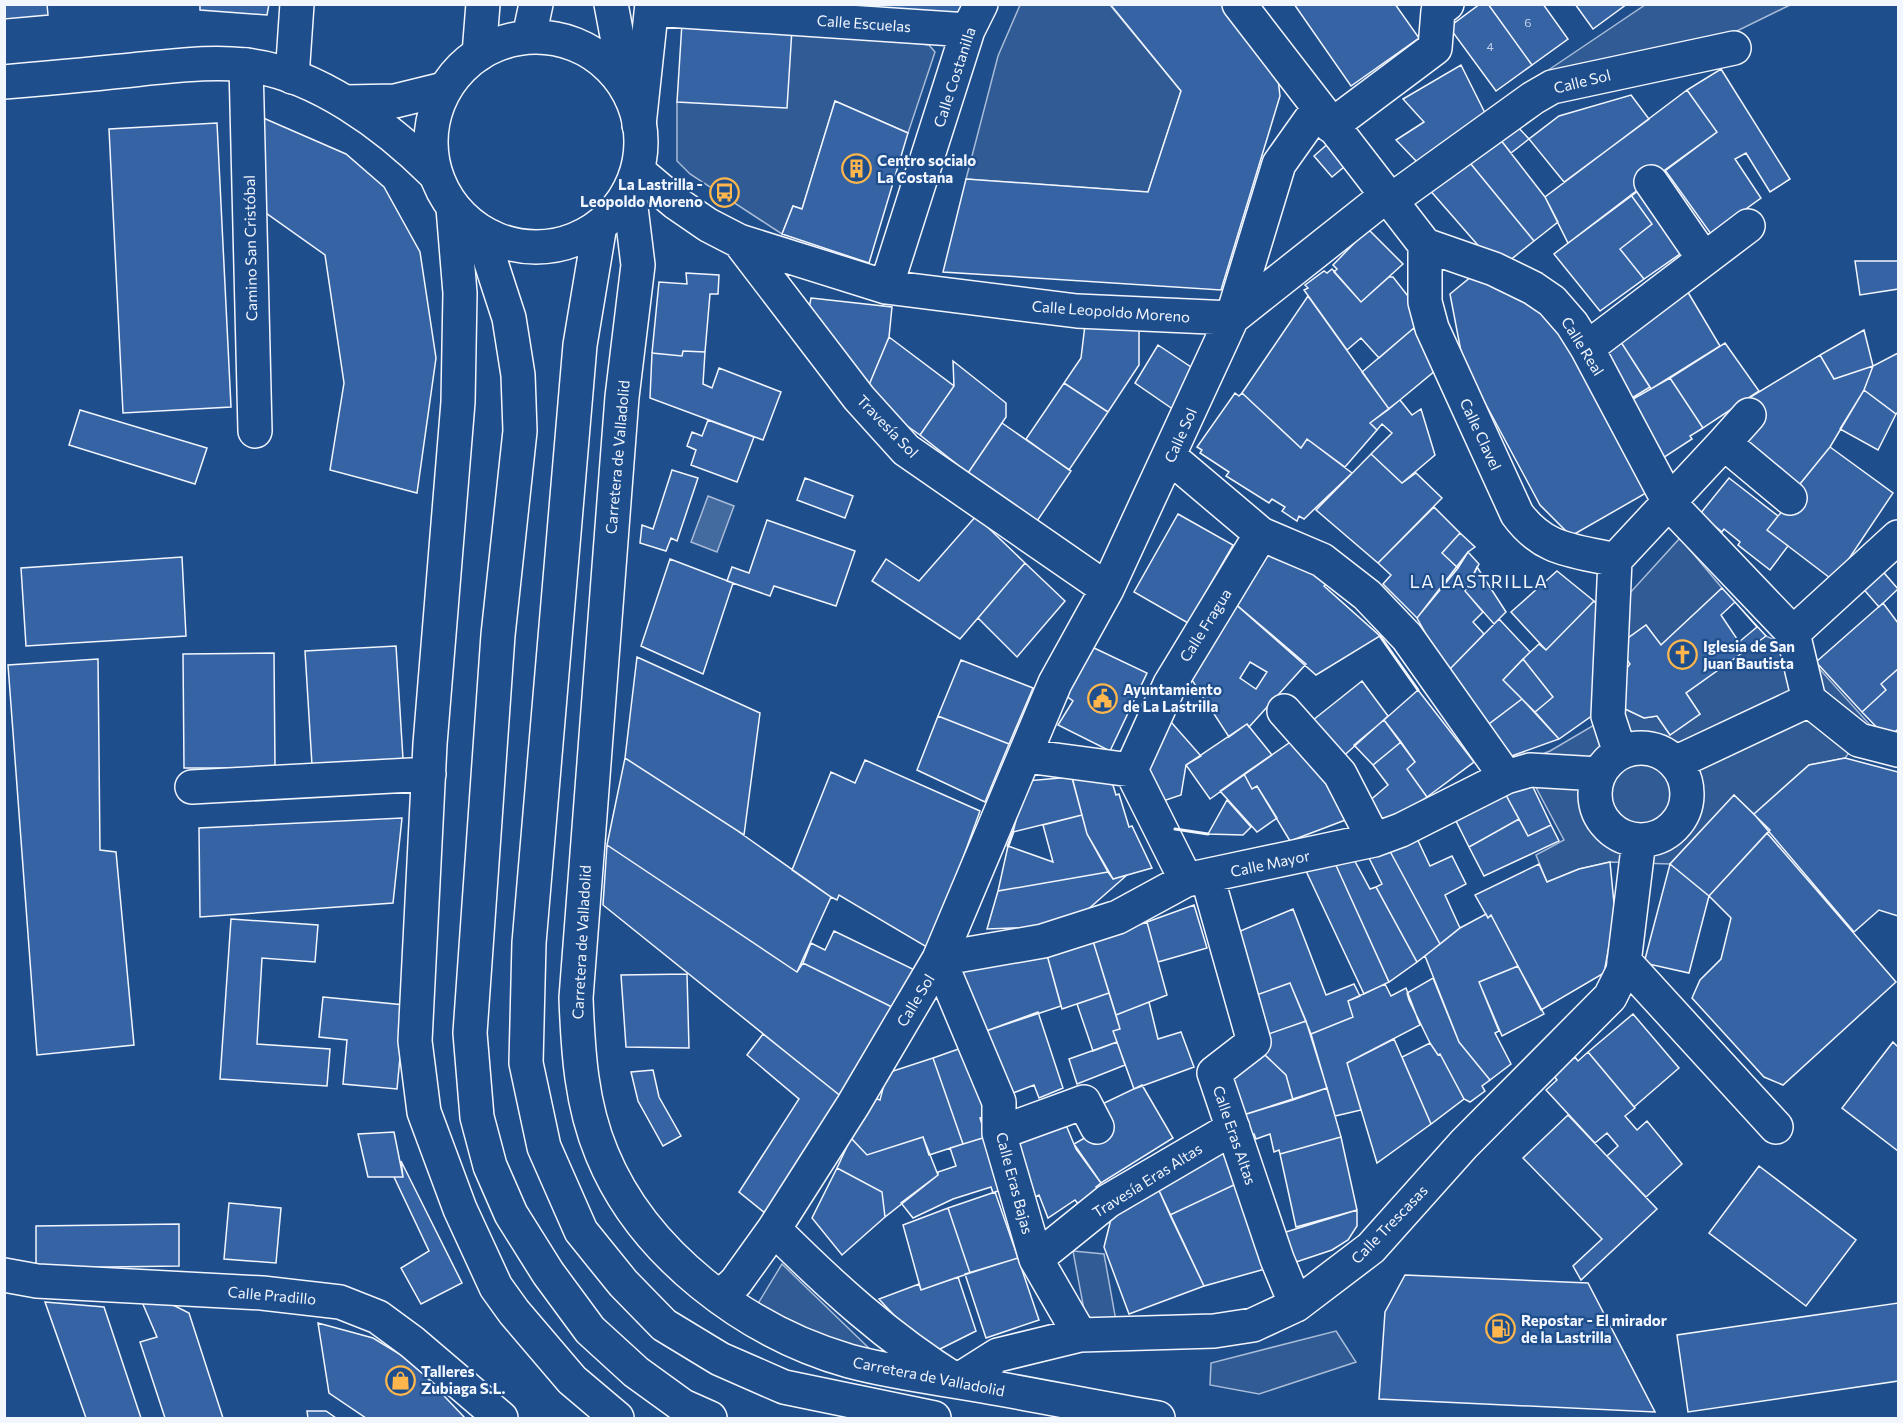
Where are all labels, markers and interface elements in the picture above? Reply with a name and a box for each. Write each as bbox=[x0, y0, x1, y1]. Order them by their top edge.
street label: Calle Escuelas bbox=[816, 11, 912, 35]
house number: 6 bbox=[1524, 15, 1532, 29]
street label: Calle Costanilla bbox=[929, 25, 979, 129]
house number: 4 bbox=[1486, 39, 1494, 53]
street label: Calle Sol bbox=[1552, 65, 1612, 97]
place label: Centro socialo La Costana bbox=[877, 151, 976, 186]
building icon: Centro socialo La Costana bbox=[840, 153, 872, 185]
street label: Camino San Cristóbal bbox=[240, 175, 260, 321]
place label: La Lastrilla - Leopoldo Moreno bbox=[580, 175, 703, 210]
bus stop icon: La Lastrilla - Leopoldo Moreno bbox=[708, 177, 740, 209]
street label: Calle Leopoldo Moreno bbox=[1031, 296, 1191, 326]
street label: Calle Real bbox=[1558, 313, 1608, 379]
street label: Carretera de Valladolid bbox=[601, 379, 633, 535]
street label: Travesía Sol bbox=[854, 391, 922, 461]
street label: Calle Clavel bbox=[1456, 395, 1506, 473]
street label: Calle Sol bbox=[1160, 405, 1200, 465]
district label: LA LASTRILLA bbox=[1410, 570, 1548, 592]
street label: Calle Fragua bbox=[1175, 585, 1235, 665]
place label: Iglesia de San Juan Bautista bbox=[1703, 637, 1795, 672]
church icon: Iglesia de San Juan Bautista bbox=[1666, 639, 1698, 671]
place label: Ayuntamiento de La Lastrilla bbox=[1123, 680, 1222, 715]
public building icon: Ayuntamiento de La Lastrilla bbox=[1086, 682, 1118, 714]
street label: Calle Mayor bbox=[1229, 846, 1311, 880]
street label: Carretera de Valladolid bbox=[568, 864, 594, 1020]
street label: Calle Sol bbox=[892, 970, 938, 1030]
street label: Calle Eras Altas bbox=[1210, 1083, 1260, 1187]
street label: Calle Eras Bajas bbox=[993, 1130, 1037, 1236]
street label: Travesía Eras Altas bbox=[1089, 1139, 1205, 1221]
street label: Calle Trescasas bbox=[1347, 1181, 1431, 1267]
street label: Calle Pradillo bbox=[227, 1282, 317, 1308]
place label: Repostar - El mirador de la Lastrilla bbox=[1521, 1311, 1667, 1346]
fuel station icon: Repostar - El mirador de la Lastrilla bbox=[1484, 1313, 1516, 1345]
street label: Carretera de Valladolid bbox=[852, 1352, 1006, 1400]
place label: Talleres Zubiaga S.L. bbox=[421, 1362, 505, 1397]
shop icon: Talleres Zubiaga S.L. bbox=[384, 1364, 416, 1396]

